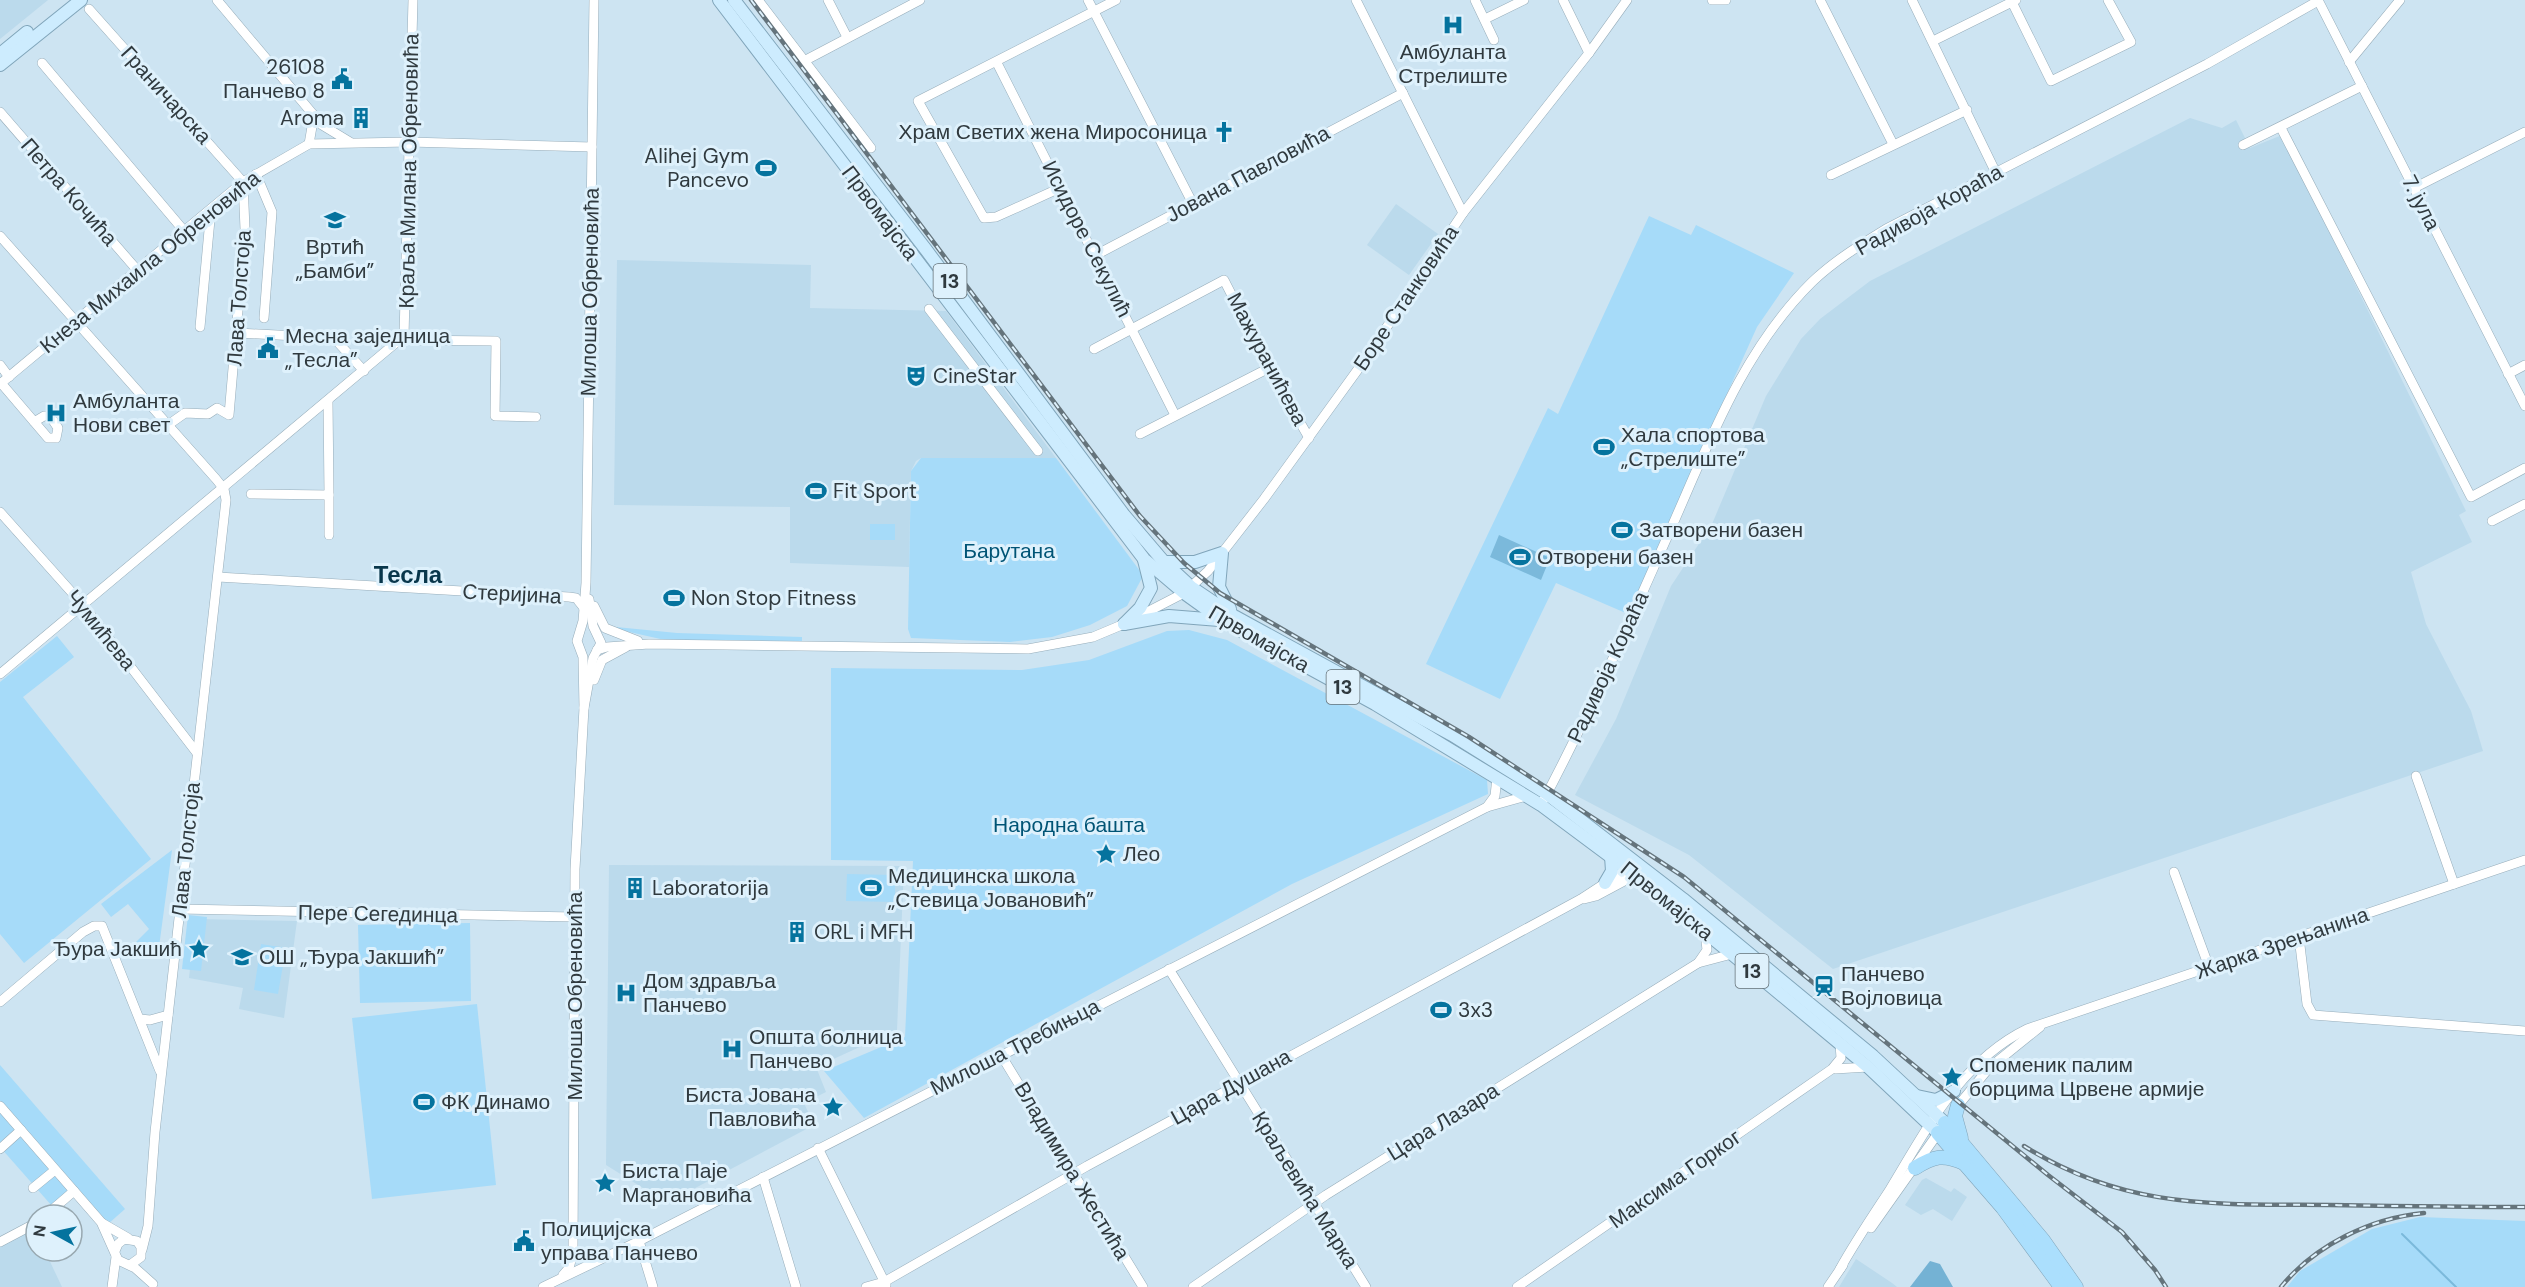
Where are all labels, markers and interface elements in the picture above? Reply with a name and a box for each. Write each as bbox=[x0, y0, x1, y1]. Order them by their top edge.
hospital icon: Амбуланта Стрелиште bbox=[1441, 13, 1465, 37]
street label: Краља Милана Обреновића bbox=[393, 33, 425, 309]
place label: Амбуланта Стрелиште bbox=[1398, 38, 1508, 90]
street label: Граничарска bbox=[114, 40, 218, 150]
place label: 26108 Панчево 8 bbox=[223, 53, 325, 105]
public building icon: 26108 Панчево 8 bbox=[330, 67, 354, 91]
place label: Aroma bbox=[280, 104, 344, 132]
building icon: Aroma bbox=[349, 106, 373, 130]
place label: Храм Светих жена Миросоница bbox=[898, 118, 1207, 146]
street label: Јована Павловића bbox=[1161, 119, 1335, 229]
church icon: Храм Светих жена Миросоница bbox=[1212, 120, 1236, 144]
street label: Петра Кочића bbox=[14, 132, 124, 252]
place label: Alihej Gym Pancevo bbox=[644, 142, 749, 194]
sports icon: Alihej Gym Pancevo bbox=[754, 156, 778, 180]
street label: Исидоре Секулић bbox=[1035, 156, 1139, 322]
street label: Радивоја Кораћа bbox=[1850, 158, 2008, 262]
street label: Првомајска bbox=[835, 160, 925, 266]
street label: Кнеза Михаила Обреновића bbox=[34, 164, 266, 360]
street label: 7. јула bbox=[2395, 171, 2447, 236]
street label: Милоша Обреновића bbox=[574, 187, 606, 397]
school or university icon: Вртић „Бамби” bbox=[323, 208, 347, 232]
street label: Боре Станковића bbox=[1347, 220, 1465, 376]
street label: Лава Толстоја bbox=[220, 229, 258, 367]
place label: Вртић „Бамби” bbox=[296, 233, 375, 285]
road number: 13 bbox=[934, 264, 966, 298]
street label: Мажуранићева bbox=[1220, 288, 1314, 431]
place label: Месна заједница „Тесла” bbox=[285, 322, 451, 374]
public building icon: Месна заједница „Тесла” bbox=[256, 336, 280, 360]
place label: CineStar bbox=[933, 362, 1017, 390]
theatre icon: CineStar bbox=[904, 364, 928, 388]
place label: Амбуланта Нови свет bbox=[73, 387, 180, 439]
hospital icon: Амбуланта Нови свет bbox=[44, 401, 68, 425]
place label: Хала спортова „Стрелиште” bbox=[1621, 421, 1765, 473]
sports icon: Хала спортова „Стрелиште” bbox=[1592, 435, 1616, 459]
place label: Fit Sport bbox=[833, 477, 917, 505]
sports icon: Fit Sport bbox=[804, 479, 828, 503]
place label: Затворени базен bbox=[1639, 516, 1803, 544]
sports icon: Затворени базен bbox=[1610, 518, 1634, 542]
park label: Барутана bbox=[963, 537, 1055, 565]
place label: Отворени базен bbox=[1537, 543, 1693, 571]
sports icon: Отворени базен bbox=[1508, 545, 1532, 569]
district label: Тесла bbox=[374, 559, 443, 590]
street label: Стеријина bbox=[462, 577, 563, 611]
street label: Чумићева bbox=[60, 584, 142, 677]
place label: Non Stop Fitness bbox=[691, 584, 856, 612]
sports icon: Non Stop Fitness bbox=[662, 586, 686, 610]
street label: Радивоја Кораћа bbox=[1561, 586, 1656, 747]
street label: Првомајска bbox=[1204, 599, 1315, 679]
road number: 13 bbox=[1326, 670, 1360, 704]
street label: Лава Толстоја bbox=[165, 780, 207, 919]
park label: Народна башта bbox=[993, 811, 1145, 839]
place label: Лео bbox=[1123, 840, 1160, 868]
place icon: Лео bbox=[1094, 842, 1118, 866]
street label: Првомајска bbox=[1615, 855, 1720, 947]
place label: Медицинска школа „Стевица Јовановић” bbox=[888, 862, 1094, 914]
place label: Laboratorija bbox=[652, 874, 769, 902]
building icon: Laboratorija bbox=[623, 876, 647, 900]
sports icon: Медицинска школа „Стевица Јовановић” bbox=[859, 876, 883, 900]
street label: Милоша Обреновића bbox=[561, 891, 589, 1100]
street label: Пере Сегединца bbox=[298, 899, 459, 929]
street label: Жарка Зрењанина bbox=[2192, 900, 2373, 986]
place label: ORL i MFH bbox=[814, 918, 913, 946]
building icon: ORL i MFH bbox=[785, 920, 809, 944]
place label: Ђура Јакшић bbox=[53, 935, 182, 963]
place icon: Ђура Јакшић bbox=[187, 937, 211, 961]
place label: ОШ „Ђура Јакшић” bbox=[259, 943, 444, 971]
school or university icon: ОШ „Ђура Јакшић” bbox=[230, 945, 254, 969]
road number: 13 bbox=[1736, 954, 1768, 988]
place label: Панчево Војловица bbox=[1841, 960, 1942, 1012]
place label: Дом здравља Панчево bbox=[643, 967, 776, 1019]
station icon: Панчево Војловица bbox=[1812, 974, 1836, 998]
hospital icon: Дом здравља Панчево bbox=[614, 981, 638, 1005]
street label: Милоша Требињца bbox=[925, 992, 1105, 1102]
place label: 3x3 bbox=[1458, 996, 1493, 1024]
sports icon: 3x3 bbox=[1429, 998, 1453, 1022]
place label: Општа болница Панчево bbox=[749, 1023, 903, 1075]
hospital icon: Општа болница Панчево bbox=[720, 1037, 744, 1061]
street label: Цара Душана bbox=[1166, 1042, 1296, 1132]
place label: Споменик палим борцима Црвене армије bbox=[1969, 1051, 2204, 1103]
place icon: Споменик палим борцима Црвене армије bbox=[1940, 1065, 1964, 1089]
street label: Цара Лазара bbox=[1382, 1076, 1504, 1167]
street label: Владимира Жестића bbox=[1008, 1077, 1136, 1266]
place label: Биста Јована Павловића bbox=[685, 1081, 816, 1133]
place label: ФК Динамо bbox=[441, 1088, 550, 1116]
sports icon: ФК Динамо bbox=[412, 1090, 436, 1114]
place icon: Биста Јована Павловића bbox=[821, 1095, 845, 1119]
street label: Краљевића Марка bbox=[1245, 1106, 1365, 1274]
street label: Максима Горког bbox=[1604, 1123, 1747, 1235]
place label: Биста Паје Маргановића bbox=[622, 1157, 752, 1209]
place icon: Биста Паје Маргановића bbox=[593, 1171, 617, 1195]
north arrow bbox=[24, 1203, 84, 1263]
place label: Полицијска управа Панчево bbox=[541, 1215, 698, 1267]
text: N bbox=[28, 1224, 51, 1238]
public building icon: Полицијска управа Панчево bbox=[512, 1229, 536, 1253]

